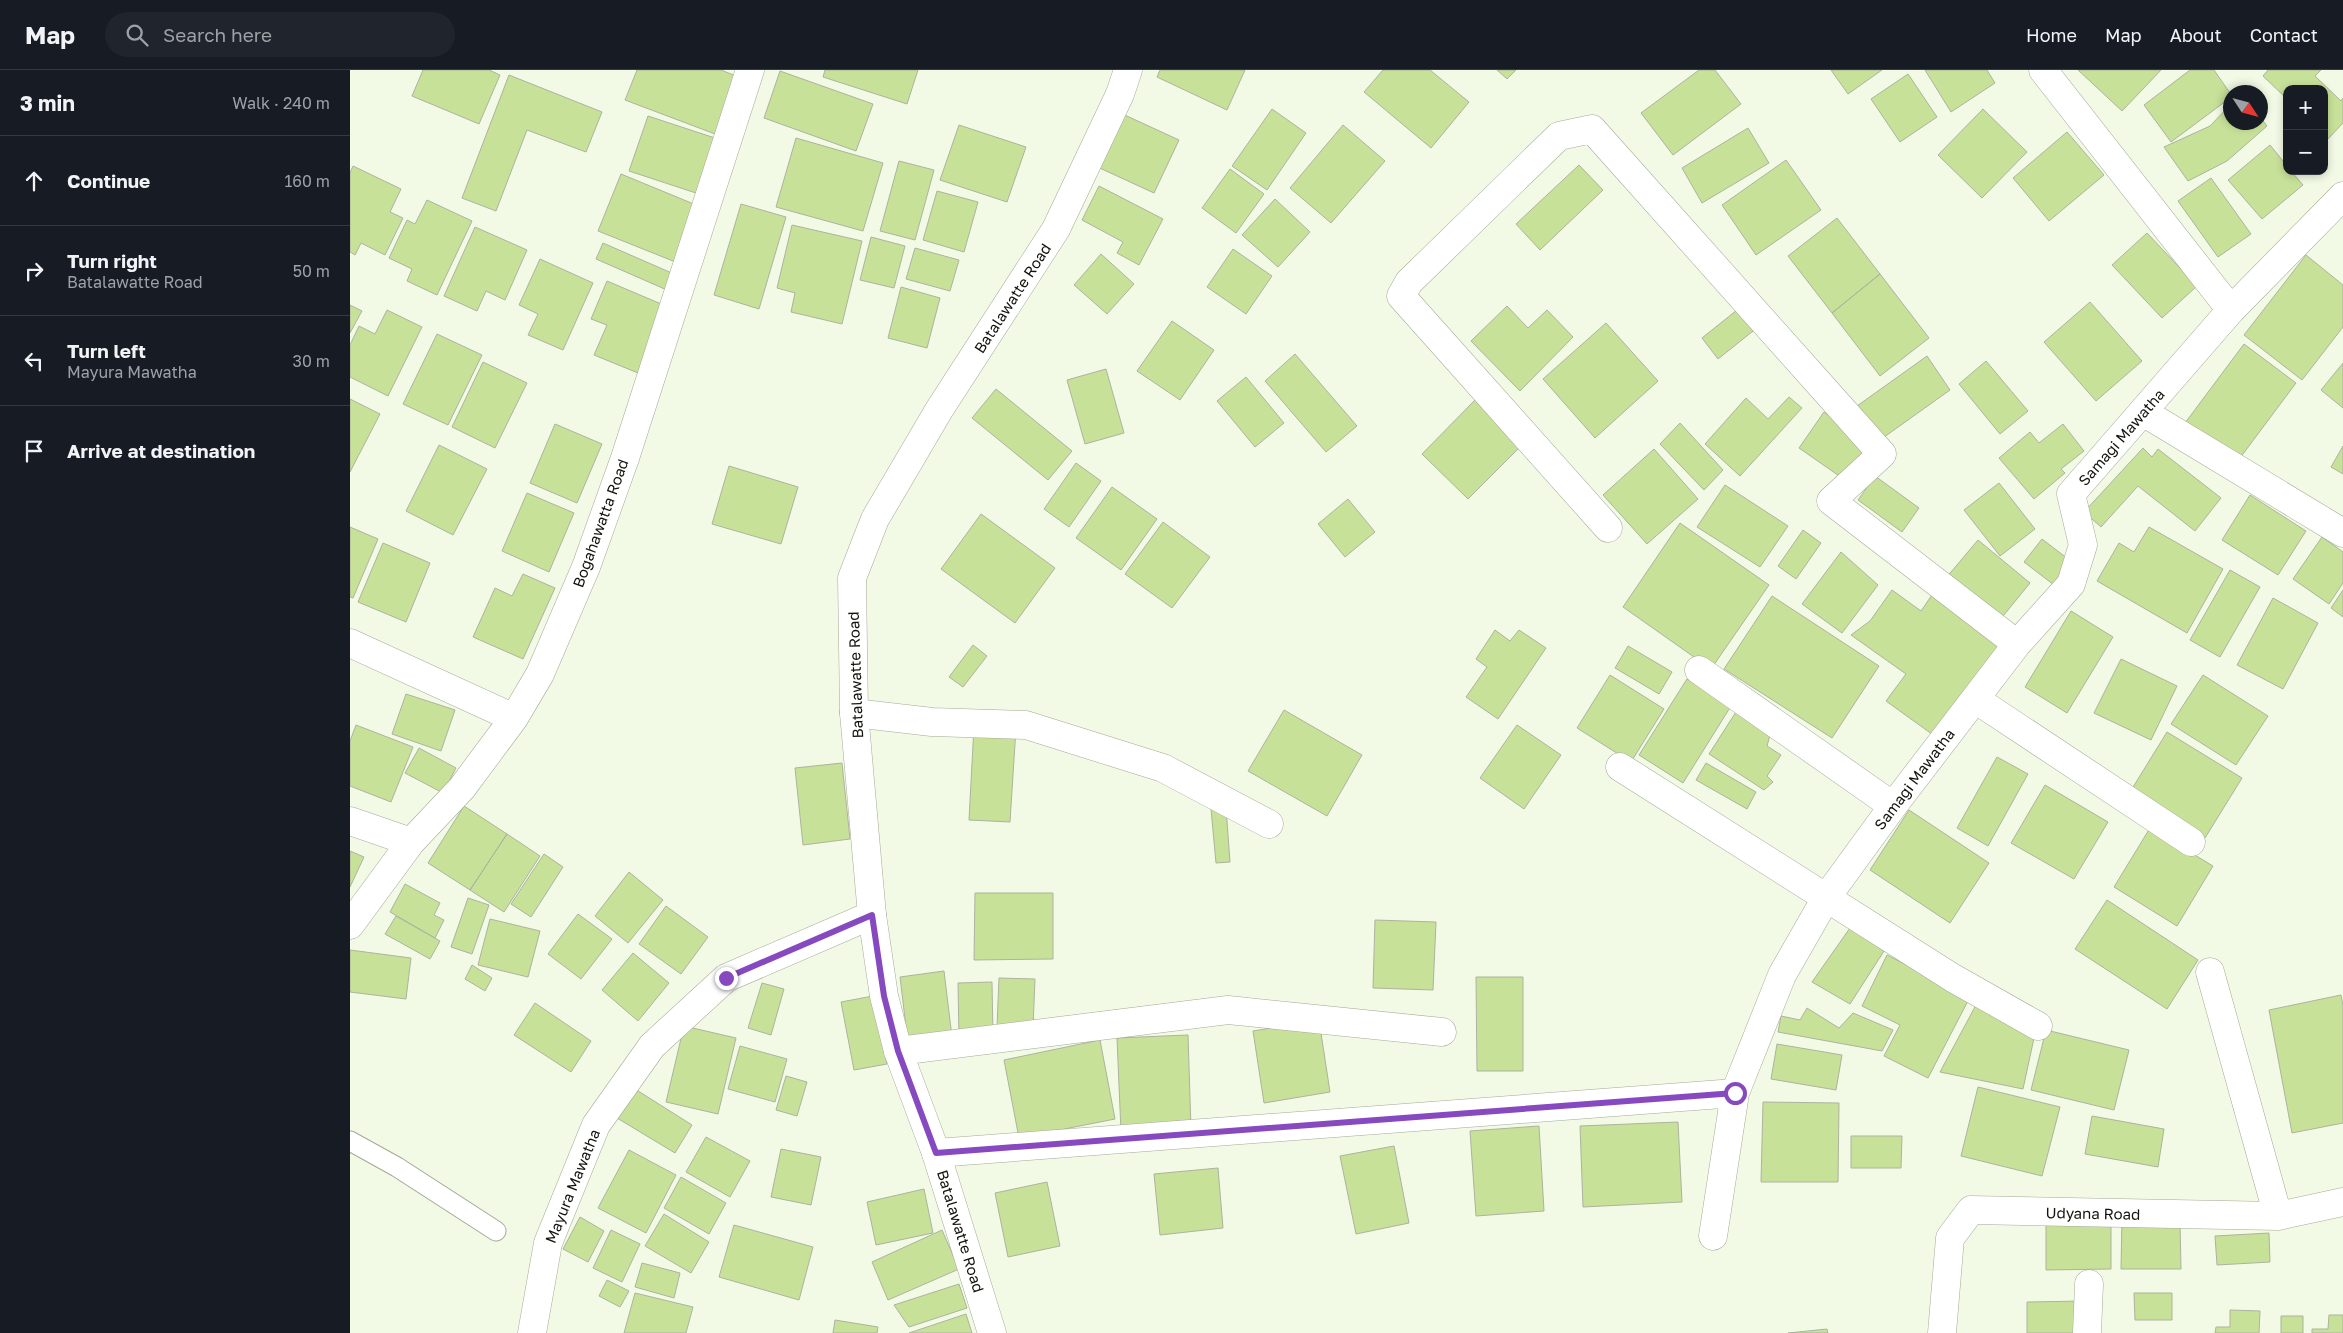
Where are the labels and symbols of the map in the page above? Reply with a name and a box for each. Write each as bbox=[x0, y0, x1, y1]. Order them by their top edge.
north arrow bbox=[2223, 85, 2268, 130]
street label: Batalawatte Road bbox=[970, 240, 1054, 356]
street label: Samagi Mawatha bbox=[2074, 385, 2168, 489]
street label: Bogahawatta Road bbox=[568, 456, 632, 590]
street label: Batalawatte Road bbox=[844, 611, 866, 739]
street label: Samagi Mawatha bbox=[1870, 725, 1958, 833]
route end bbox=[715, 967, 738, 990]
route start bbox=[1724, 1082, 1747, 1105]
street label: Mayura Mawatha bbox=[541, 1126, 603, 1246]
street label: Batalawatte Road bbox=[934, 1168, 988, 1294]
street label: Udyana Road bbox=[2045, 1203, 2141, 1223]

